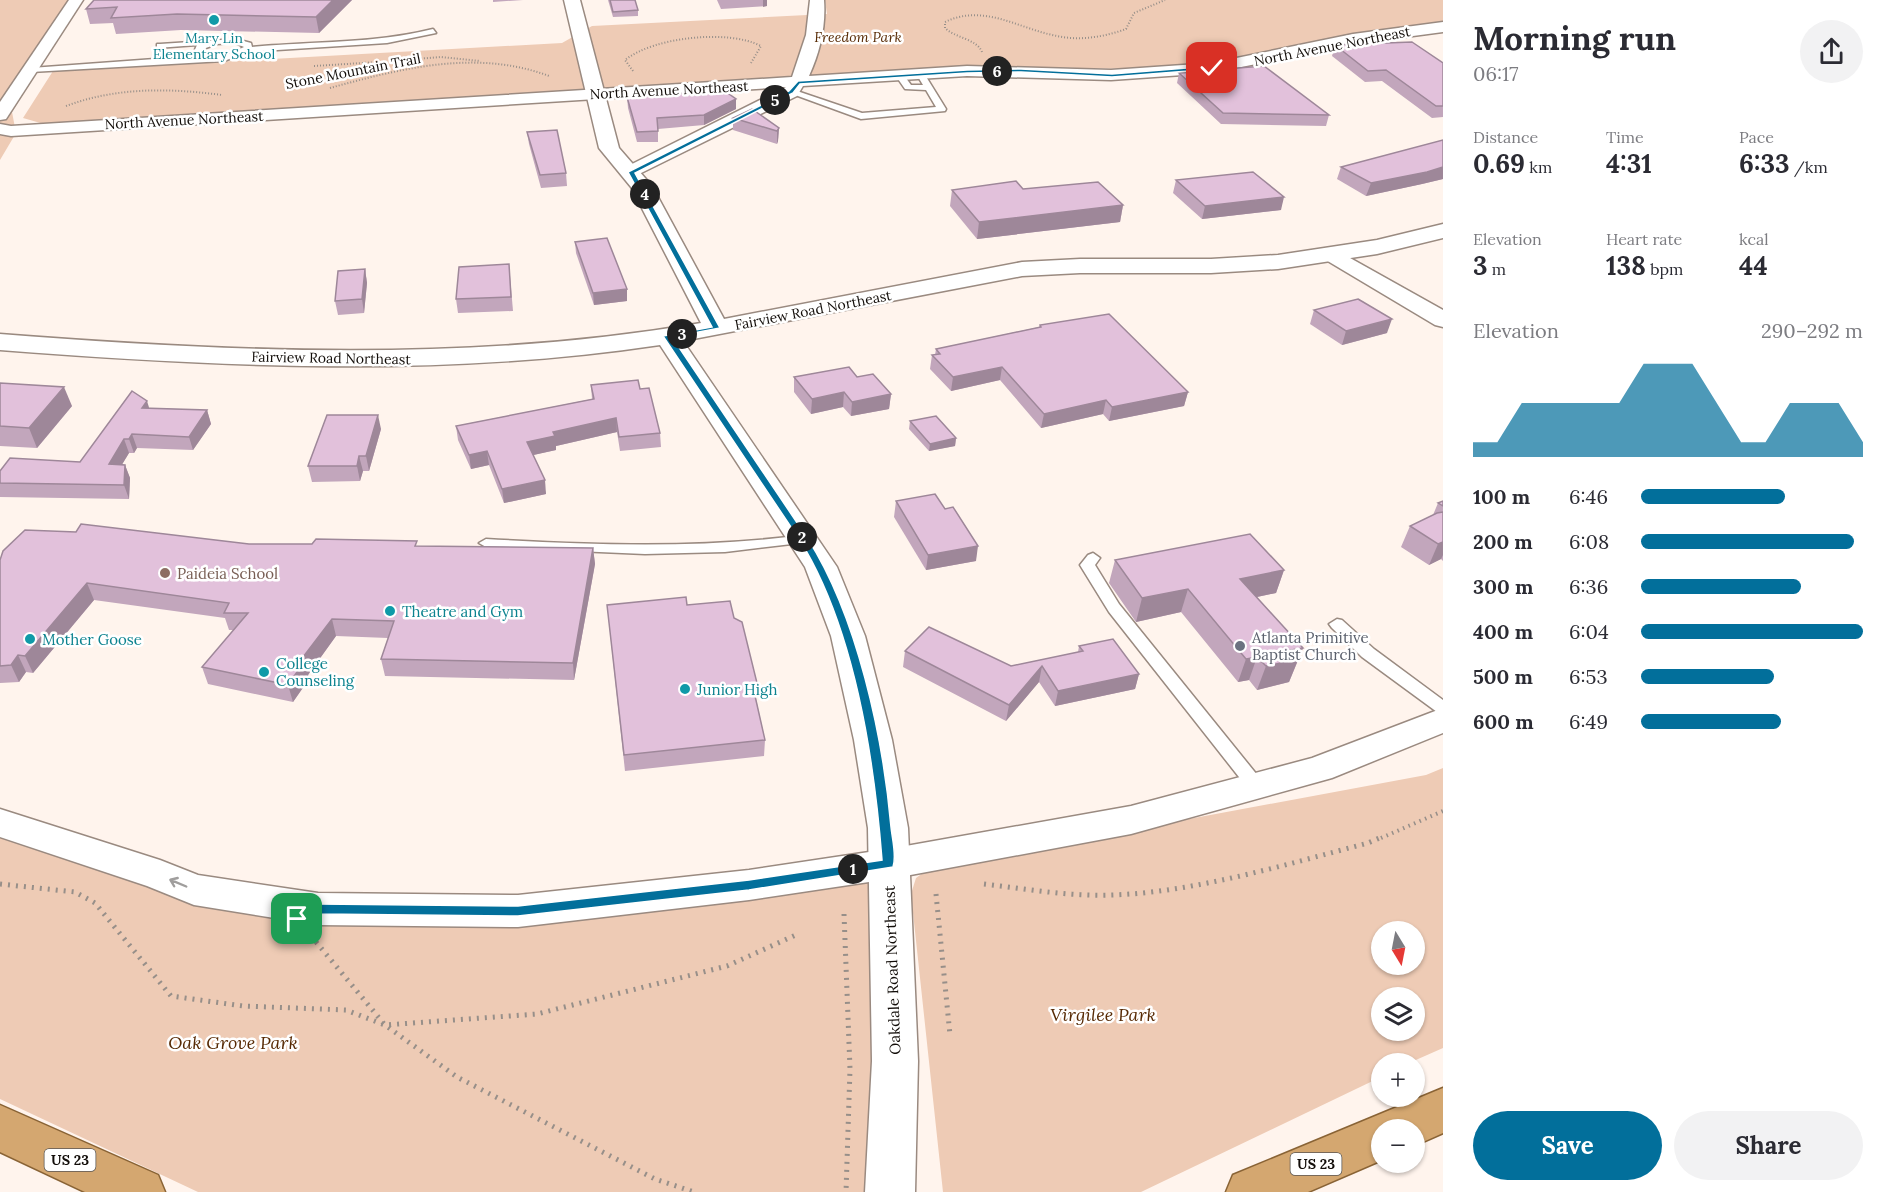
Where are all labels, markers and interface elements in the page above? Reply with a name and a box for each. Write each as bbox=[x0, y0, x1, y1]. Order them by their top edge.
marker: Mary Lin Elementary School bbox=[207, 13, 221, 27]
text: Morning run bbox=[1473, 17, 1676, 59]
button: share bbox=[1800, 20, 1863, 83]
street label: North Avenue Northeast bbox=[1252, 22, 1412, 70]
park label: Freedom Park bbox=[814, 28, 902, 46]
place label: Mary Lin Elementary School bbox=[153, 29, 275, 63]
pin bbox=[1186, 42, 1237, 93]
street label: Stone Mountain Trail bbox=[284, 49, 422, 93]
icon: check bbox=[1195, 51, 1228, 84]
pin: 6 bbox=[982, 56, 1012, 86]
text: 6 bbox=[992, 61, 1002, 81]
text: 06:17 bbox=[1473, 61, 1518, 86]
street label: North Avenue Northeast bbox=[589, 77, 749, 103]
pin: 5 bbox=[760, 85, 790, 115]
text: 5 bbox=[771, 90, 779, 110]
street label: North Avenue Northeast bbox=[104, 107, 264, 133]
text: Distance bbox=[1473, 127, 1538, 147]
text: Time bbox=[1606, 127, 1644, 147]
text: Pace bbox=[1739, 127, 1774, 147]
text: 0.69 bbox=[1473, 147, 1525, 180]
text: 4:31 bbox=[1606, 147, 1652, 180]
text: 6:33 bbox=[1739, 147, 1790, 180]
text: km bbox=[1525, 157, 1552, 177]
text: /km bbox=[1790, 157, 1828, 177]
pin: 4 bbox=[630, 179, 660, 209]
text: 4 bbox=[641, 184, 649, 204]
text: Elevation bbox=[1473, 229, 1542, 249]
text: Heart rate bbox=[1606, 229, 1682, 249]
text: kcal bbox=[1739, 229, 1769, 249]
text: 3 bbox=[1473, 249, 1488, 282]
text: 138 bbox=[1606, 249, 1646, 282]
text: 44 bbox=[1739, 249, 1768, 282]
text: m bbox=[1488, 259, 1506, 279]
text: bpm bbox=[1646, 259, 1683, 279]
street label: Fairview Road Northeast bbox=[733, 286, 894, 334]
text: Elevation bbox=[1473, 318, 1559, 343]
text: 290–292 m bbox=[1761, 318, 1863, 343]
pin: 3 bbox=[667, 319, 697, 349]
text: 3 bbox=[678, 324, 686, 344]
street label: Fairview Road Northeast bbox=[251, 348, 411, 368]
text: 100 m bbox=[1473, 484, 1530, 509]
text: 6:46 bbox=[1569, 484, 1608, 509]
pin: 2 bbox=[787, 522, 817, 552]
text: 2 bbox=[798, 527, 806, 547]
text: 200 m bbox=[1473, 529, 1533, 554]
text: 6:08 bbox=[1569, 529, 1609, 554]
place label: Paideia School bbox=[177, 564, 278, 583]
marker: Paideia School bbox=[158, 566, 172, 580]
text: 300 m bbox=[1473, 574, 1533, 599]
text: 6:36 bbox=[1569, 574, 1608, 599]
place label: Theatre and Gym bbox=[402, 602, 523, 621]
marker: Theatre and Gym bbox=[383, 604, 397, 618]
text: 400 m bbox=[1473, 619, 1533, 644]
text: 6:04 bbox=[1569, 619, 1609, 644]
place label: Atlanta Primitive Baptist Church bbox=[1251, 628, 1369, 664]
place label: Mother Goose bbox=[42, 630, 142, 649]
marker: Mother Goose bbox=[23, 632, 37, 646]
marker: Atlanta Primitive Baptist Church bbox=[1233, 639, 1247, 653]
place label: College Counseling bbox=[276, 654, 355, 690]
text: 500 m bbox=[1473, 664, 1533, 689]
text: 6:53 bbox=[1569, 664, 1608, 689]
marker: College Counseling bbox=[257, 665, 271, 679]
place label: Junior High bbox=[696, 680, 778, 699]
marker: Junior High bbox=[678, 682, 692, 696]
text: 600 m bbox=[1473, 709, 1534, 734]
text: 6:49 bbox=[1569, 709, 1608, 734]
pin: 1 bbox=[838, 854, 868, 884]
text: 1 bbox=[850, 859, 856, 879]
one-way arrow bbox=[169, 877, 188, 888]
street label: Oakdale Road Northeast bbox=[880, 885, 904, 1055]
pin bbox=[271, 893, 322, 944]
icon: arrive bbox=[280, 902, 313, 935]
north arrow bbox=[1371, 921, 1425, 975]
map controls bbox=[1371, 921, 1425, 1173]
button: layers bbox=[1371, 987, 1425, 1041]
park label: Virgilee Park bbox=[1050, 1003, 1156, 1026]
park label: Oak Grove Park bbox=[168, 1031, 298, 1054]
button: + bbox=[1371, 1053, 1425, 1107]
button: Save bbox=[1473, 1111, 1662, 1180]
button: Share bbox=[1674, 1111, 1863, 1180]
button: − bbox=[1371, 1119, 1425, 1173]
road number: US 23 bbox=[44, 1149, 96, 1171]
road number: US 23 bbox=[1290, 1153, 1342, 1175]

